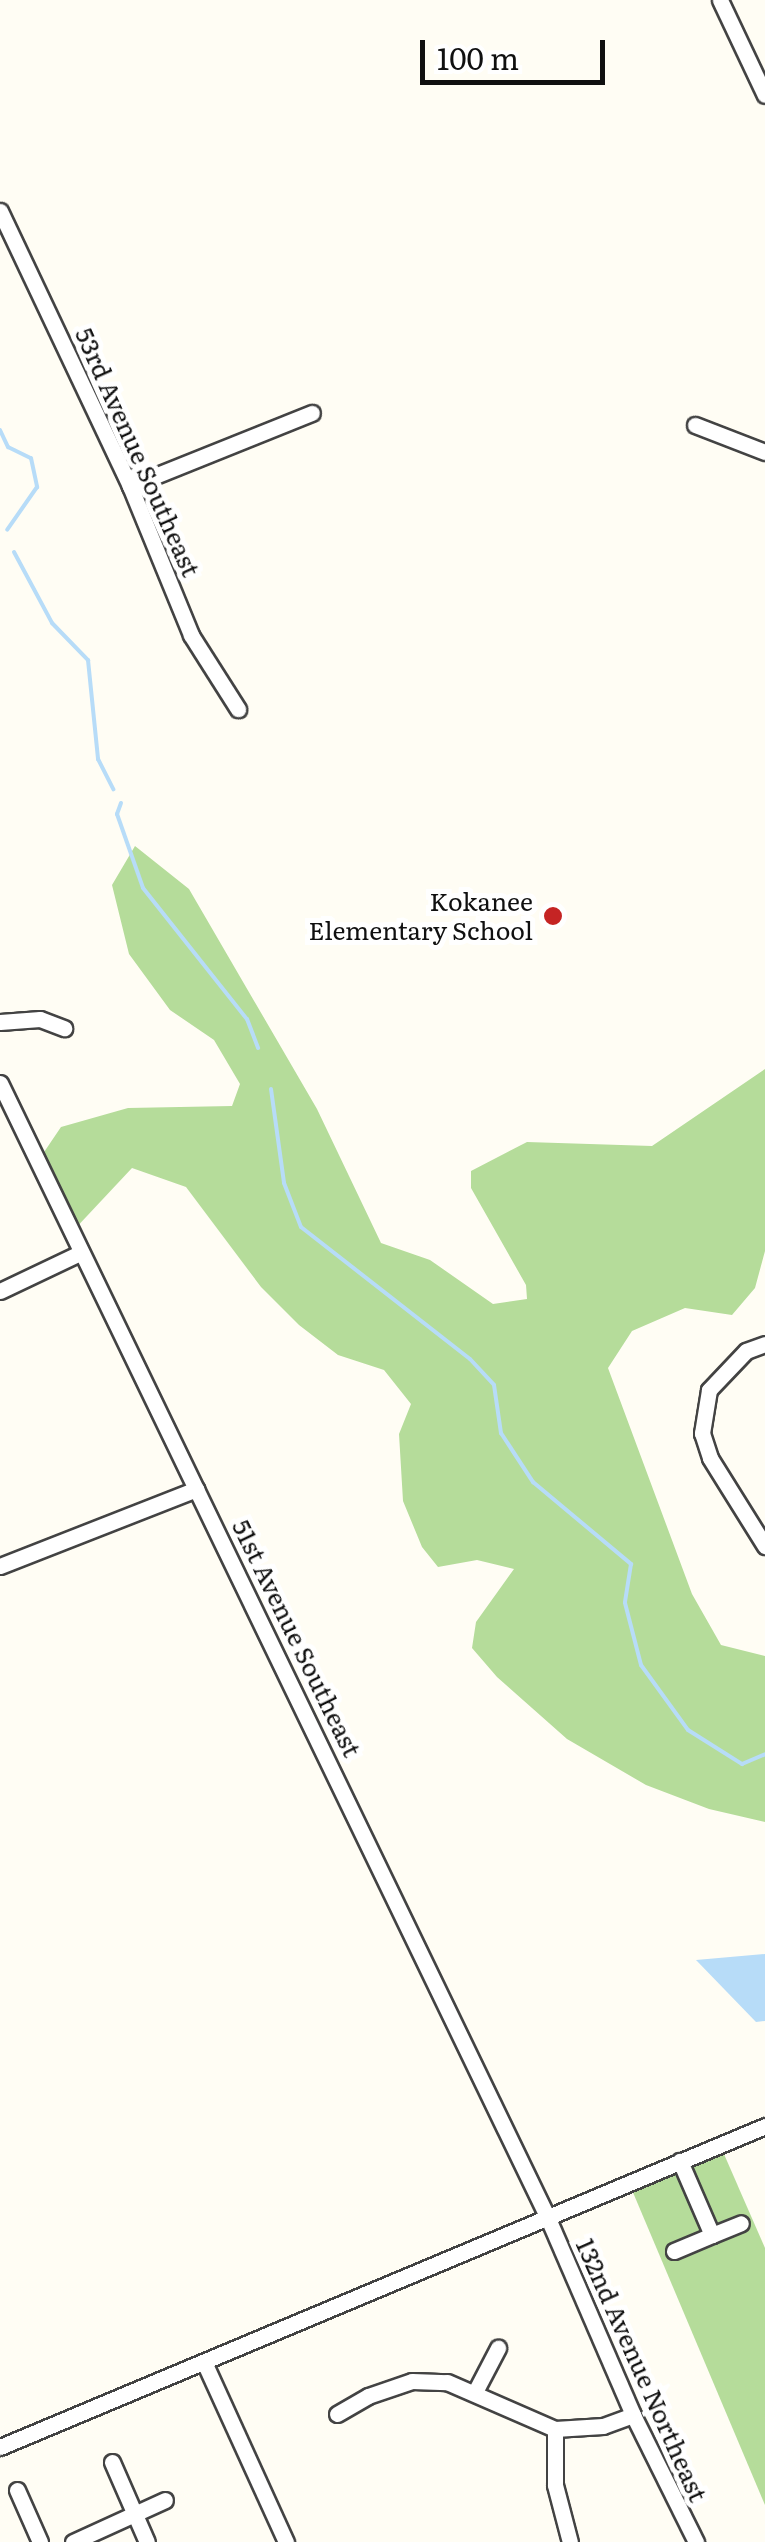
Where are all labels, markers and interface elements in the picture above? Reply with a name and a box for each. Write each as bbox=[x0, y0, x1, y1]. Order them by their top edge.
scale bar bbox=[425, 20, 610, 82]
text: 100 m bbox=[437, 35, 519, 79]
street label: 53rd Avenue Southeast bbox=[70, 323, 206, 581]
place label: Kokanee Elementary School bbox=[308, 887, 533, 946]
marker: Kokanee Elementary School bbox=[542, 905, 564, 927]
street label: 51st Avenue Southeast bbox=[226, 1514, 368, 1762]
street label: 132nd Avenue Northeast bbox=[570, 2234, 714, 2506]

